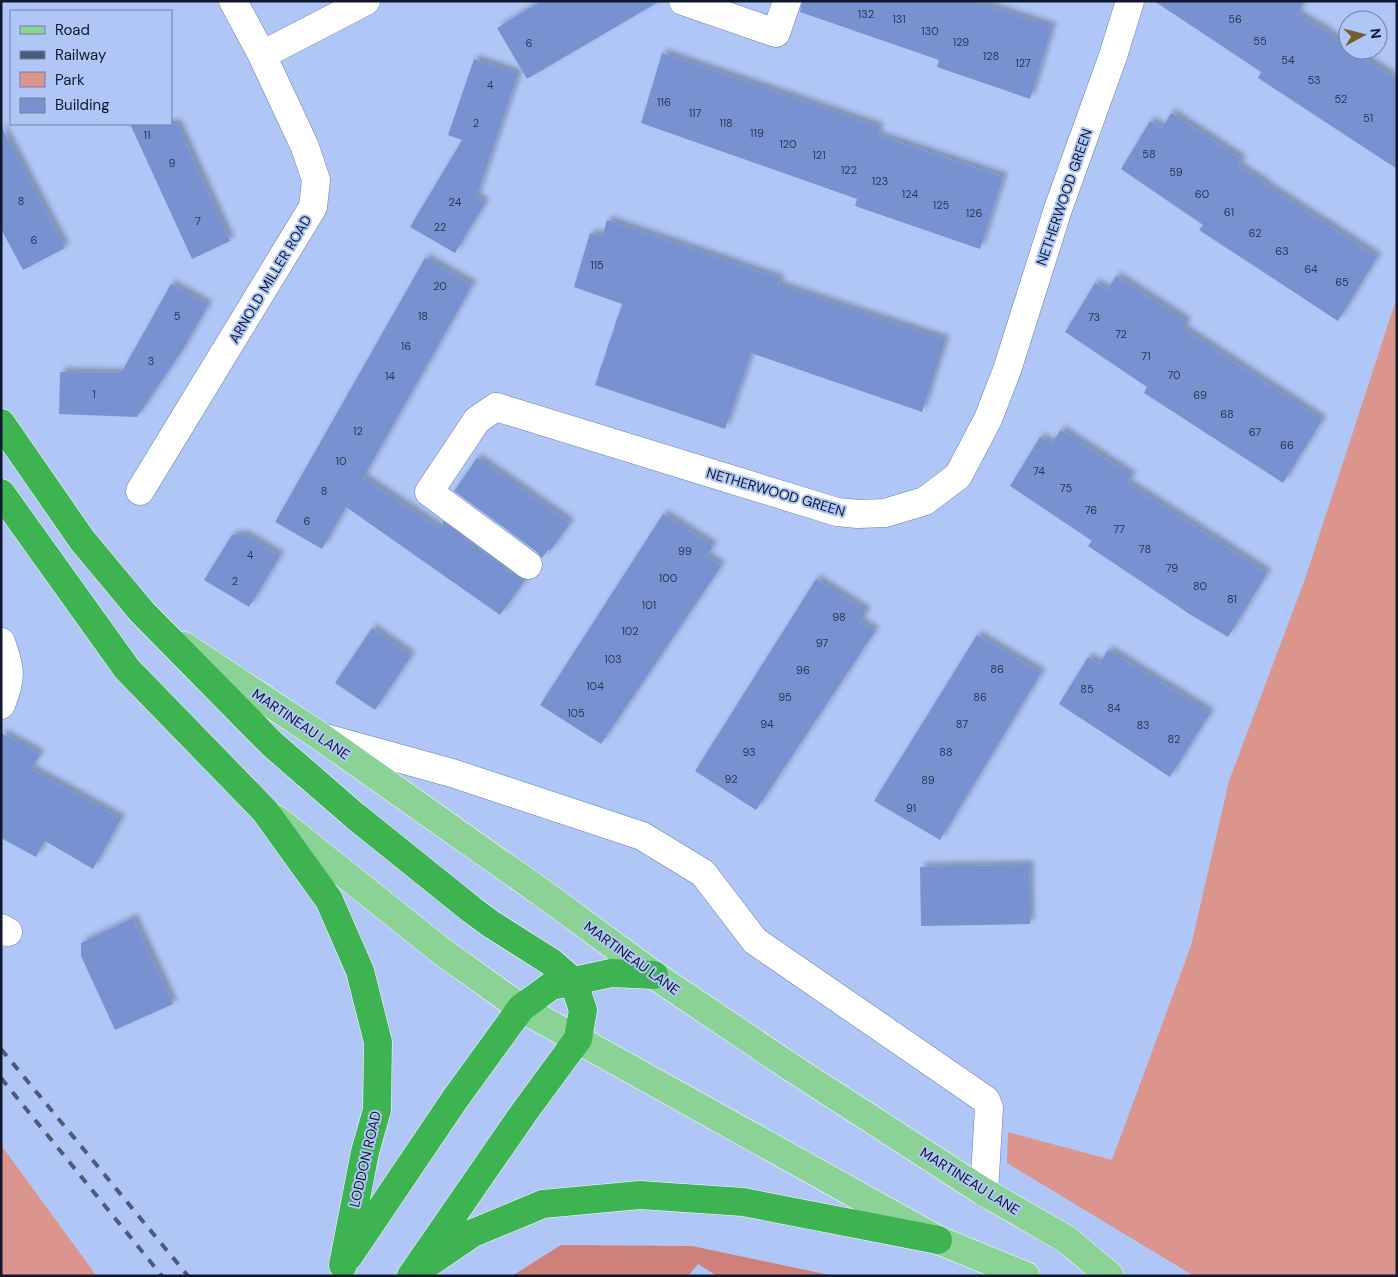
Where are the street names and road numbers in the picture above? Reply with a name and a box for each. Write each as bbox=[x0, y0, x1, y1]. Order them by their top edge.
street label: NETHERWOOD GREEN bbox=[1032, 126, 1096, 268]
street label: ARNOLD MILLER ROAD bbox=[225, 212, 315, 346]
street label: NETHERWOOD GREEN bbox=[704, 464, 848, 520]
street label: MARTINEAU LANE bbox=[249, 685, 353, 763]
street label: MARTINEAU LANE bbox=[581, 917, 684, 999]
street label: LODDON ROAD bbox=[345, 1109, 385, 1209]
street label: MARTINEAU LANE bbox=[917, 1143, 1023, 1219]

